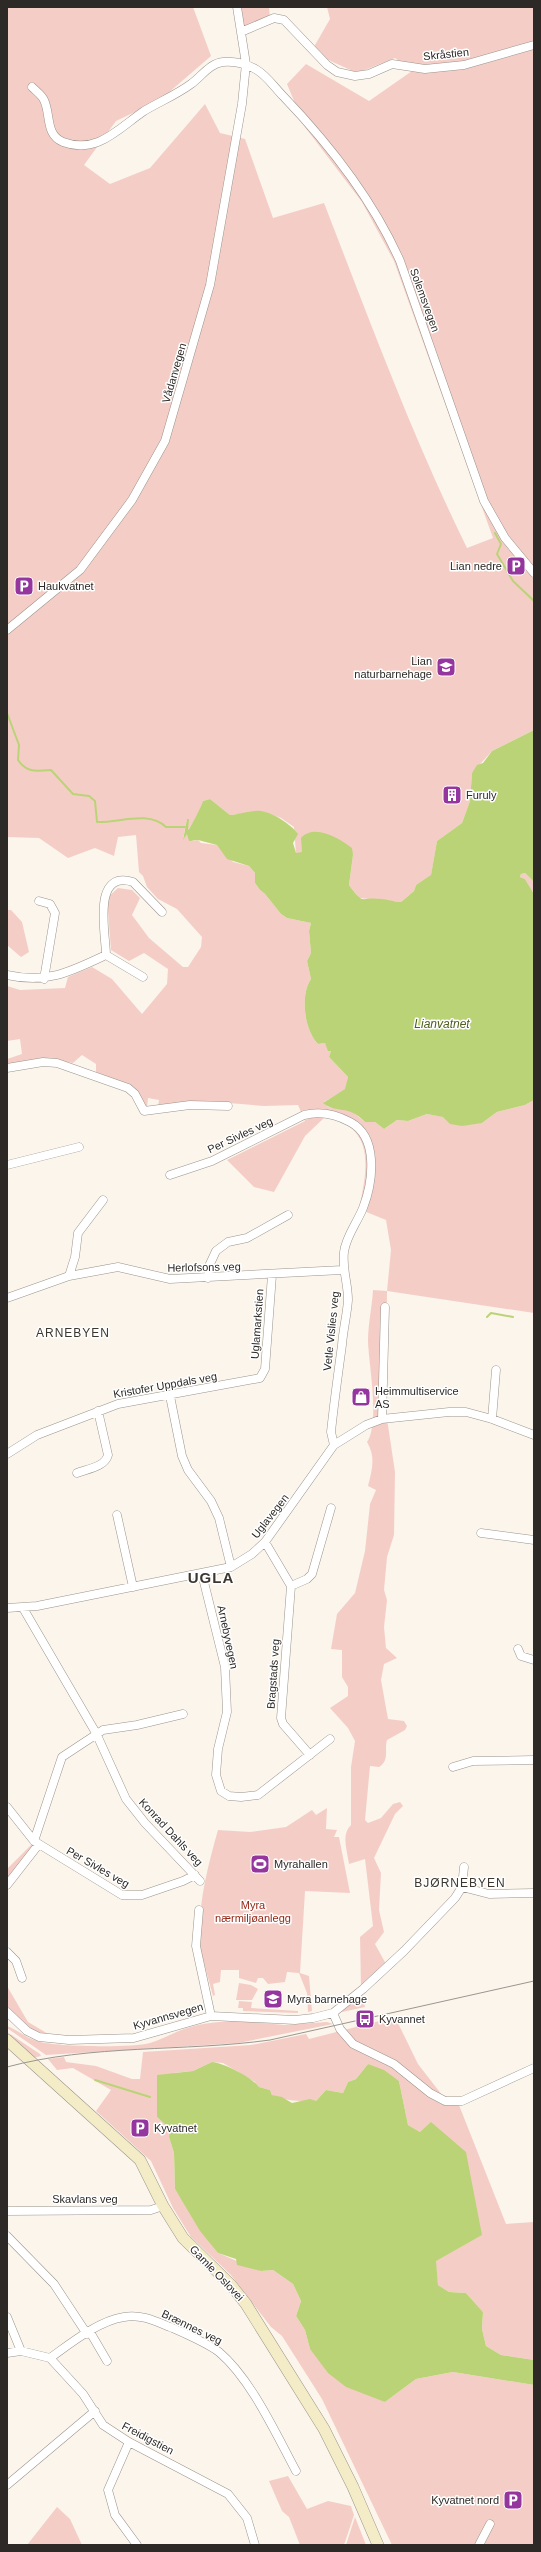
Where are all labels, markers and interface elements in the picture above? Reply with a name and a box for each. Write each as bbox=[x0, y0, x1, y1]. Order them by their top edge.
street label: Skråstien bbox=[423, 46, 469, 62]
street label: Solemsvegen bbox=[408, 267, 442, 333]
street label: Vådanvegen bbox=[160, 342, 188, 404]
parking icon: Lian nedre bbox=[505, 555, 527, 577]
place label: Lian nedre bbox=[450, 560, 502, 572]
parking icon: Haukvatnet bbox=[13, 575, 35, 597]
place label: Haukvatnet bbox=[38, 580, 94, 592]
place label: Lian naturbarnehage bbox=[354, 655, 432, 680]
school or university icon: Lian naturbarnehage bbox=[435, 656, 457, 678]
building icon: Furuly bbox=[441, 784, 463, 806]
place label: Furuly bbox=[466, 789, 497, 801]
water label: Lianvatnet bbox=[414, 1017, 470, 1031]
street label: Per Sivles veg bbox=[206, 1115, 274, 1155]
street label: Herlofsons veg bbox=[167, 1260, 241, 1274]
street label: Uglamarkstien bbox=[249, 1289, 265, 1359]
street label: Vetle Vislies veg bbox=[321, 1291, 341, 1371]
district label: ARNEBYEN bbox=[36, 1326, 110, 1340]
street label: Kristofer Uppdals veg bbox=[112, 1370, 218, 1400]
place label: Heimmultiservice AS bbox=[375, 1385, 459, 1410]
shop icon: Heimmultiservice AS bbox=[350, 1386, 372, 1408]
street label: Uglavegen bbox=[249, 1492, 291, 1540]
district label: UGLA bbox=[188, 1569, 234, 1586]
street label: Arnebyvegen bbox=[215, 1604, 241, 1670]
street label: Bragstads veg bbox=[265, 1639, 281, 1709]
street label: Konrad Dahls veg bbox=[137, 1796, 205, 1868]
street label: Per Sivles veg bbox=[65, 1844, 131, 1890]
sports icon: Myrahallen bbox=[249, 1853, 271, 1875]
place label: Myrahallen bbox=[274, 1858, 328, 1870]
district label: BJØRNEBYEN bbox=[414, 1876, 506, 1890]
park label: Myra nærmiljøanlegg bbox=[215, 1899, 291, 1924]
school or university icon: Myra barnehage bbox=[262, 1988, 284, 2010]
place label: Myra barnehage bbox=[287, 1993, 367, 2005]
street label: Kyvannsvegen bbox=[132, 2000, 204, 2032]
bus stop icon: Kyvannet bbox=[354, 2008, 376, 2030]
place label: Kyvannet bbox=[379, 2013, 425, 2025]
parking icon: Kyvatnet bbox=[129, 2117, 151, 2139]
place label: Kyvatnet bbox=[154, 2122, 197, 2134]
street label: Skavlans veg bbox=[52, 2193, 118, 2205]
street label: Gamle Oslovei bbox=[188, 2243, 246, 2303]
street label: Brænnes veg bbox=[160, 2307, 224, 2347]
street label: Freidigstien bbox=[120, 2419, 176, 2457]
parking icon: Kyvatnet nord bbox=[502, 2489, 524, 2511]
place label: Kyvatnet nord bbox=[431, 2494, 499, 2506]

